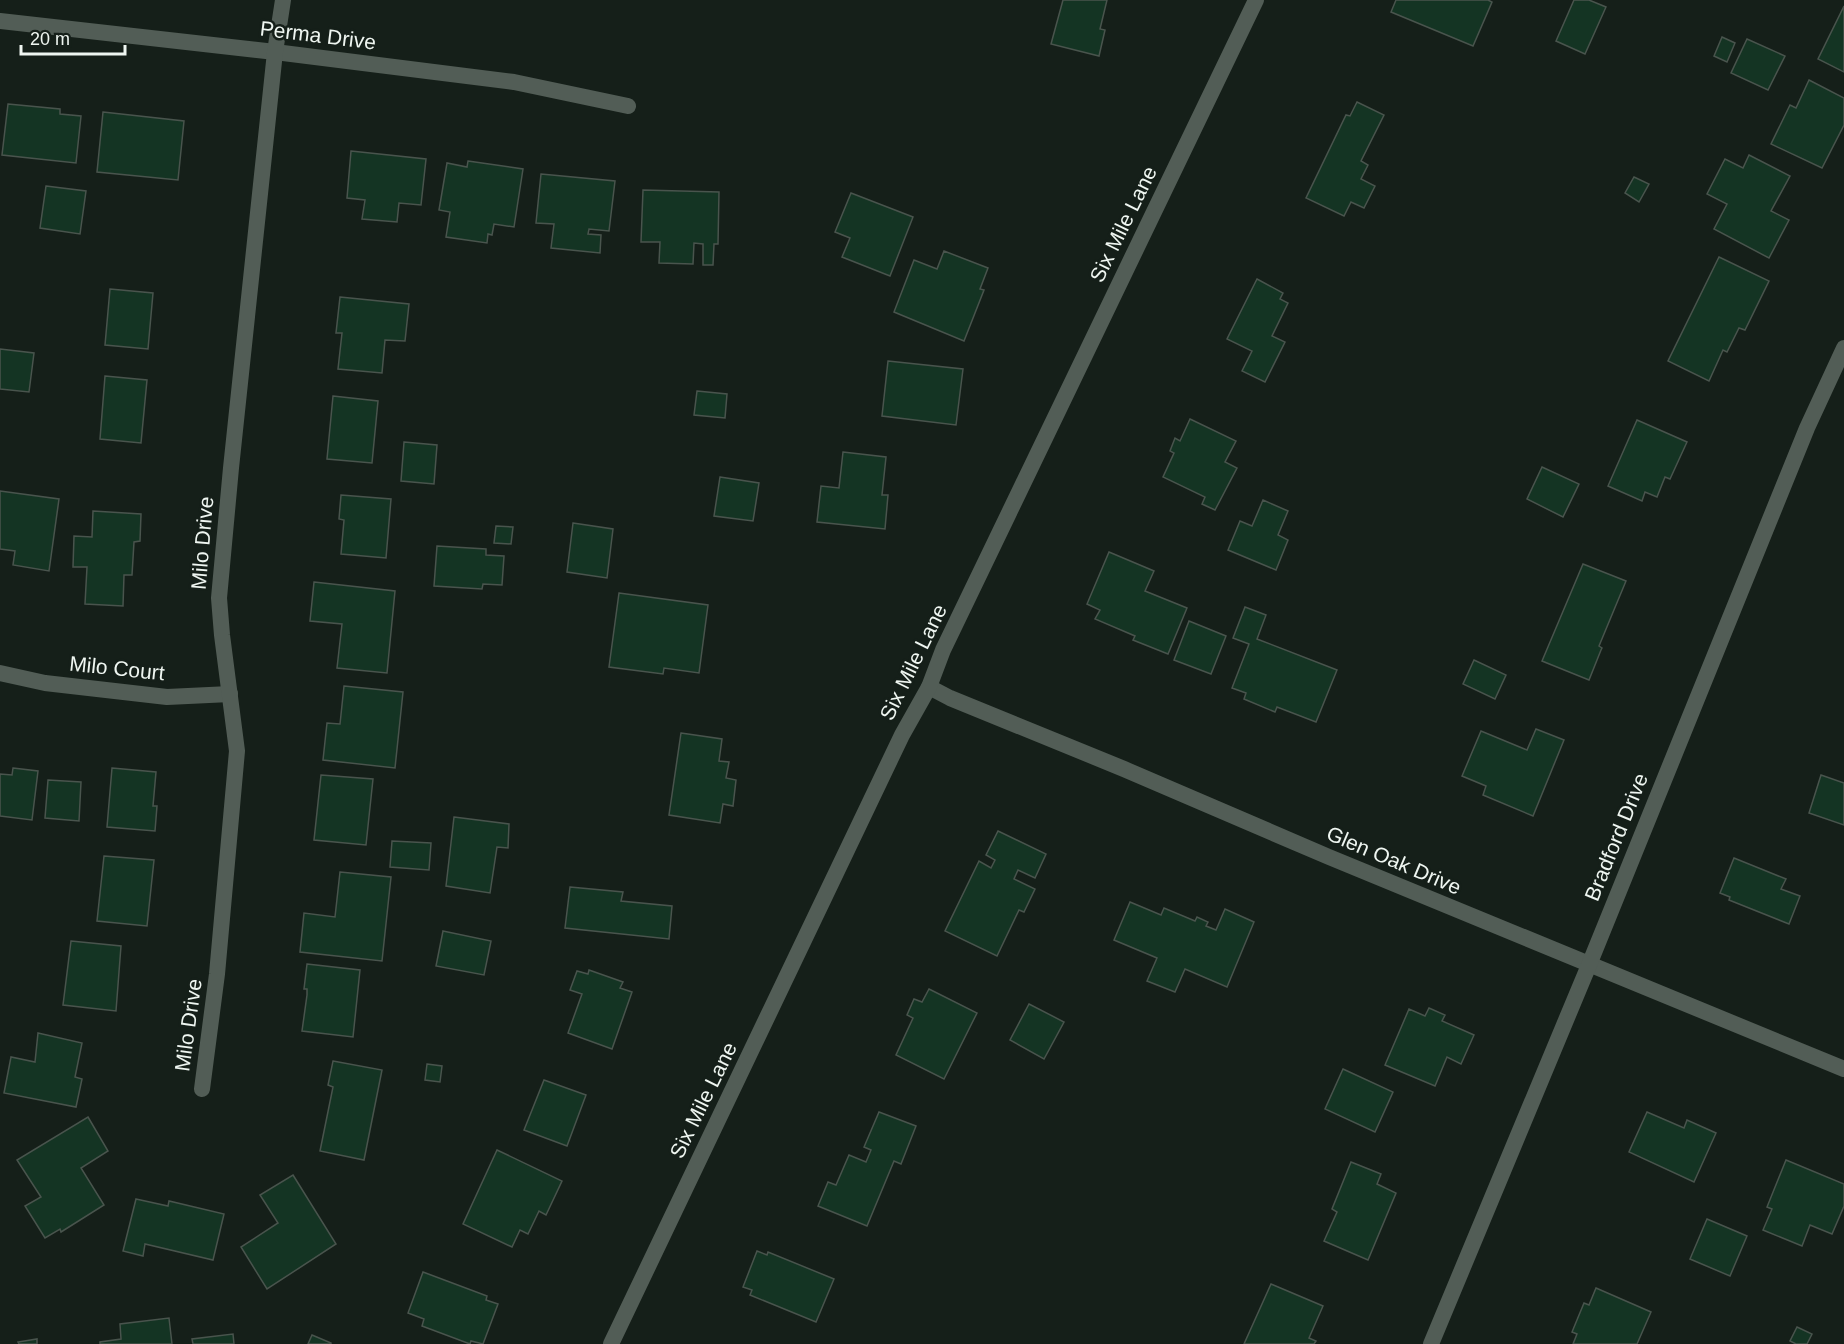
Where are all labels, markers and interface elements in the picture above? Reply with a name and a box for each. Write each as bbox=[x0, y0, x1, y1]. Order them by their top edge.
street label: Perma Drive bbox=[259, 16, 377, 54]
scale bar bbox=[21, 18, 124, 56]
text: 20 m bbox=[30, 29, 70, 49]
street label: Six Mile Lane bbox=[1085, 162, 1161, 286]
street label: Milo Drive bbox=[186, 496, 218, 590]
street label: Six Mile Lane bbox=[875, 600, 951, 724]
street label: Milo Court bbox=[68, 652, 166, 684]
street label: Bradford Drive bbox=[1580, 770, 1652, 904]
street label: Glen Oak Drive bbox=[1323, 821, 1465, 899]
street label: Milo Drive bbox=[170, 977, 206, 1073]
street label: Six Mile Lane bbox=[665, 1038, 741, 1162]

